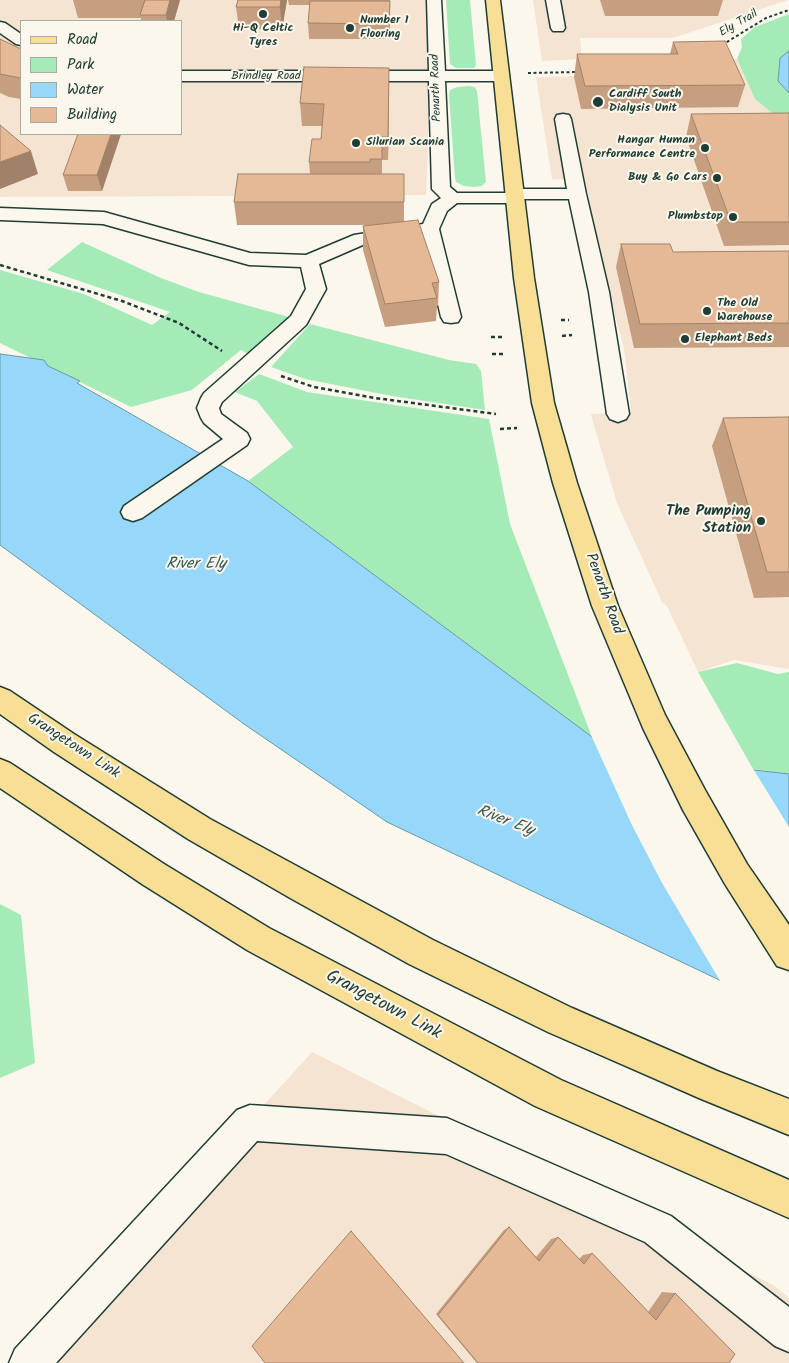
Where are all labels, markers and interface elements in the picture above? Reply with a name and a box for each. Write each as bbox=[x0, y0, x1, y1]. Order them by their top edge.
street label: Ely Trail bbox=[717, 7, 761, 41]
marker: Hi-Q Celtic Tyres bbox=[257, 8, 269, 20]
place label: Number 1 Flooring bbox=[360, 14, 408, 42]
legend bbox=[20, 20, 182, 135]
place label: Hi-Q Celtic Tyres bbox=[233, 22, 293, 50]
marker: Number 1 Flooring bbox=[344, 22, 356, 34]
text: Road bbox=[67, 28, 97, 52]
text: Park bbox=[67, 53, 94, 77]
street label: Penarth Road bbox=[429, 54, 445, 122]
street label: Brindley Road bbox=[231, 70, 301, 84]
text: Water bbox=[67, 78, 103, 102]
place label: Cardiff South Dialysis Unit bbox=[609, 88, 682, 116]
marker: Cardiff South Dialysis Unit bbox=[591, 95, 605, 109]
text: Building bbox=[67, 103, 117, 127]
place label: Hangar Human Performance Centre bbox=[589, 134, 695, 162]
place label: Silurian Scania bbox=[366, 136, 444, 150]
marker: Silurian Scania bbox=[350, 137, 362, 149]
marker: Hangar Human Performance Centre bbox=[699, 142, 711, 154]
place label: Buy & Go Cars bbox=[628, 171, 707, 185]
marker: Buy & Go Cars bbox=[711, 172, 723, 184]
place label: Plumbstop bbox=[668, 210, 723, 224]
marker: Plumbstop bbox=[727, 211, 739, 223]
place label: The Old Warehouse bbox=[717, 297, 772, 325]
marker: The Old Warehouse bbox=[701, 305, 713, 317]
place label: Elephant Beds bbox=[695, 332, 772, 346]
marker: Elephant Beds bbox=[679, 333, 691, 345]
place label: The Pumping Station bbox=[666, 503, 751, 538]
marker: The Pumping Station bbox=[755, 515, 767, 527]
street label: Penarth Road bbox=[580, 551, 626, 637]
water label: River Ely bbox=[166, 555, 226, 575]
street label: Grangetown Link bbox=[23, 710, 123, 784]
water label: River Ely bbox=[474, 802, 536, 842]
street label: Grangetown Link bbox=[321, 966, 445, 1046]

